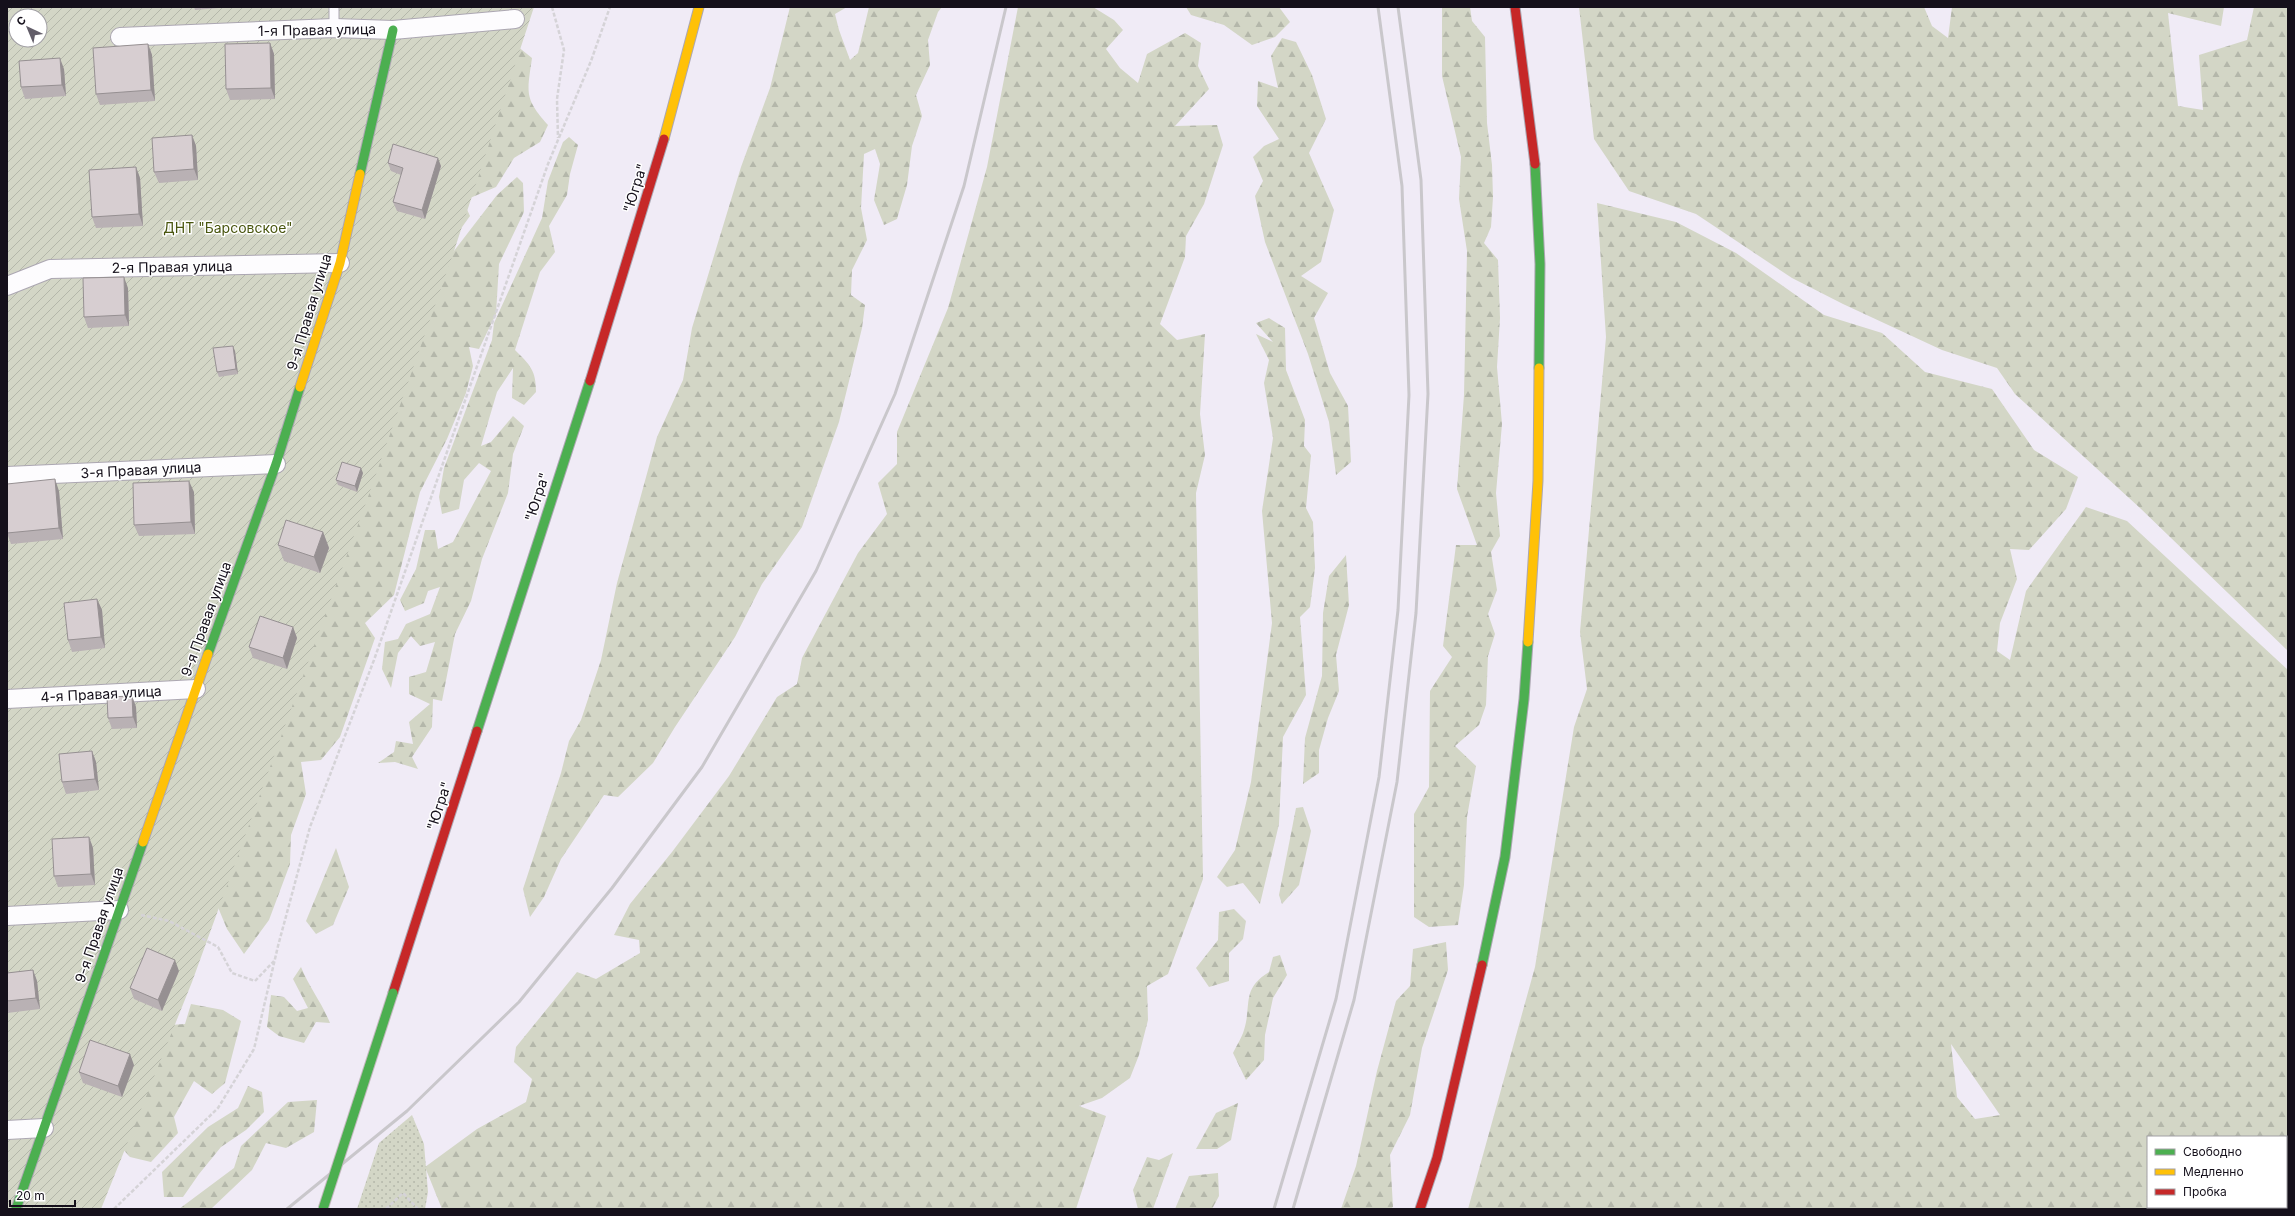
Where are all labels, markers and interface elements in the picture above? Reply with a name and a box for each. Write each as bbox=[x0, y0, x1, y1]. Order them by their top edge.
north arrow bbox=[8, 8, 48, 48]
text: С bbox=[13, 13, 29, 29]
street label: 1-я Правая улица bbox=[258, 20, 376, 39]
street label: "Югра" bbox=[619, 161, 650, 214]
park label: ДНТ "Барсовское" bbox=[163, 219, 293, 236]
street label: 9-я Правая улица bbox=[283, 251, 334, 372]
street label: 2-я Правая улица bbox=[111, 257, 233, 276]
street label: 3-я Правая улица bbox=[80, 458, 202, 481]
street label: "Югра" bbox=[521, 470, 552, 523]
street label: 9-я Правая улица bbox=[177, 559, 234, 679]
street label: 4-я Правая улица bbox=[40, 682, 162, 705]
street label: "Югра" bbox=[423, 779, 454, 832]
street label: 9-я Правая улица bbox=[71, 865, 126, 985]
legend bbox=[2147, 1136, 2287, 1208]
text: Свободно bbox=[2183, 1144, 2242, 1159]
text: Медленно bbox=[2183, 1164, 2244, 1179]
scale bar bbox=[10, 1182, 75, 1208]
text: Пробка bbox=[2183, 1184, 2227, 1199]
text: 20 m bbox=[16, 1188, 45, 1203]

